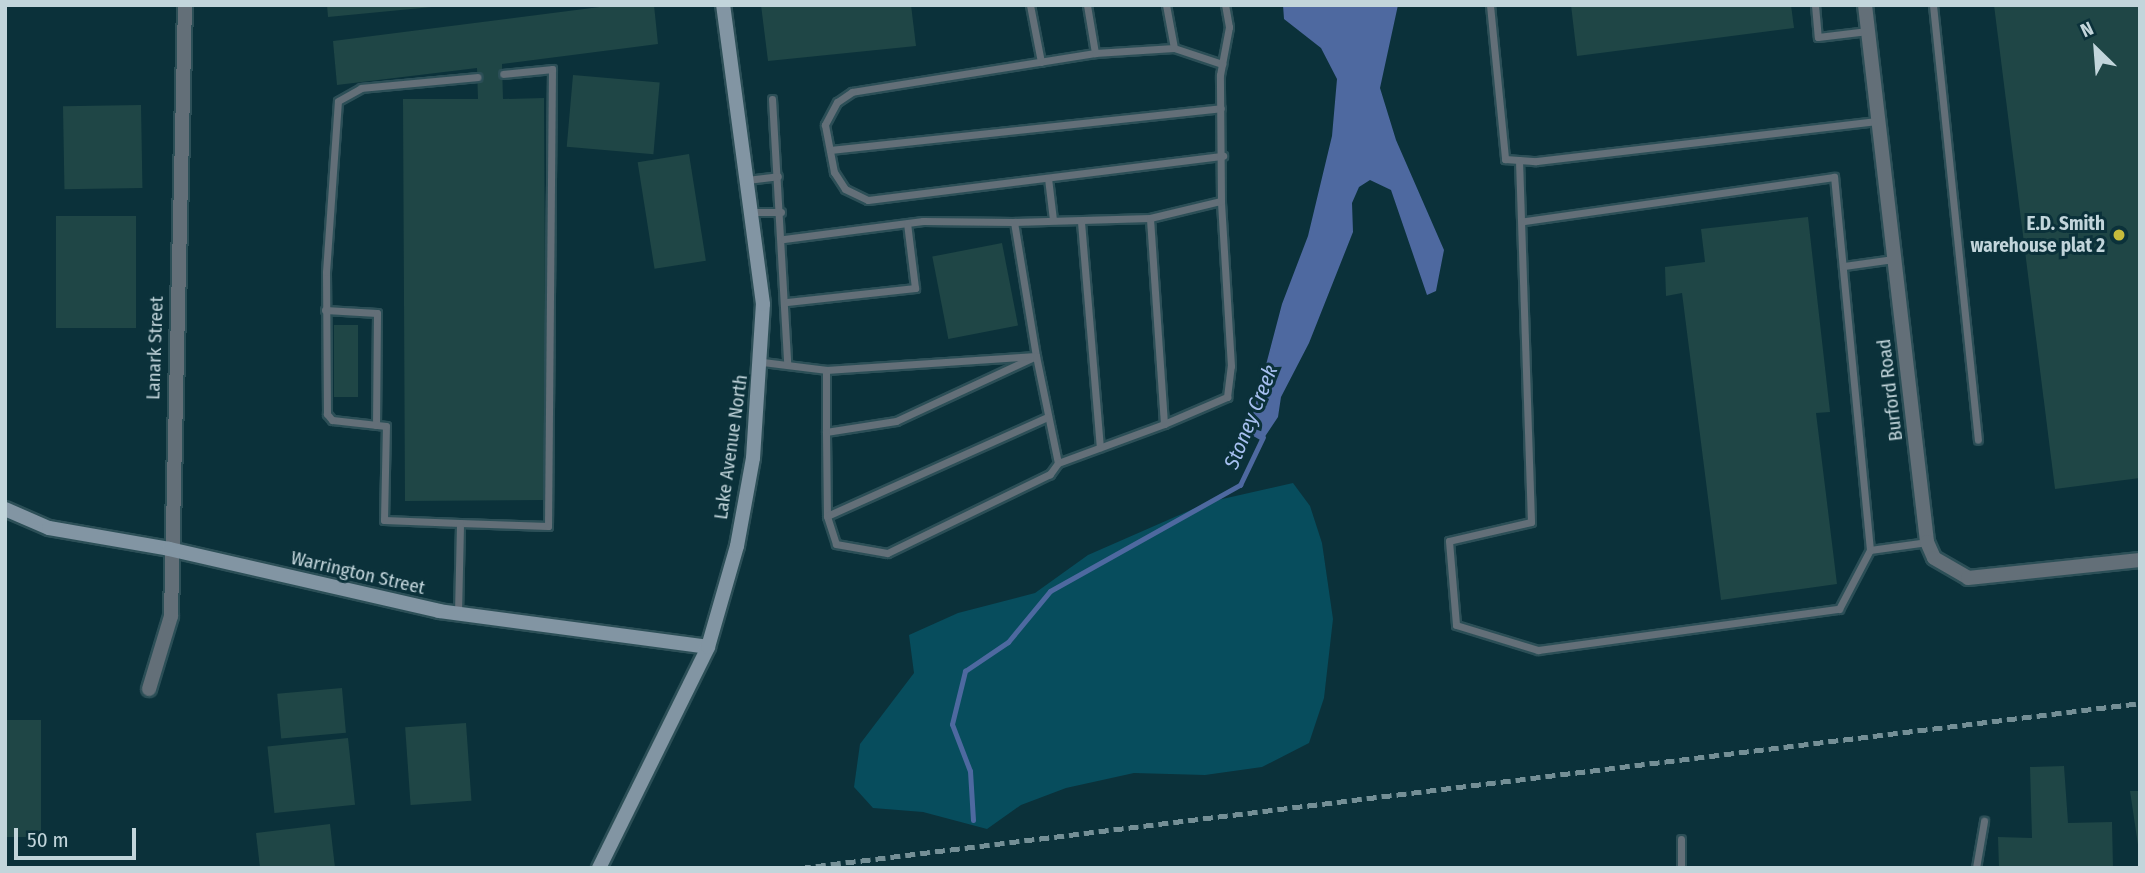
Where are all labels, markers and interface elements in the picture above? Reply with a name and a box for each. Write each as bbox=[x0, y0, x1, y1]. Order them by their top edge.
north arrow bbox=[2061, 14, 2131, 84]
text: N bbox=[2077, 17, 2097, 42]
place label: E.D. Smith warehouse plat 2 bbox=[1971, 213, 2105, 257]
marker: E.D. Smith warehouse plat 2 bbox=[2111, 227, 2127, 243]
street label: Lanark Street bbox=[142, 296, 168, 400]
street label: Burford Road bbox=[1872, 338, 1908, 442]
water label: Stoney Creek bbox=[1219, 361, 1283, 473]
street label: Lake Avenue North bbox=[710, 373, 752, 521]
street label: Warrington Street bbox=[289, 546, 427, 600]
scale bar bbox=[18, 814, 140, 858]
text: 50 m bbox=[27, 827, 69, 853]

